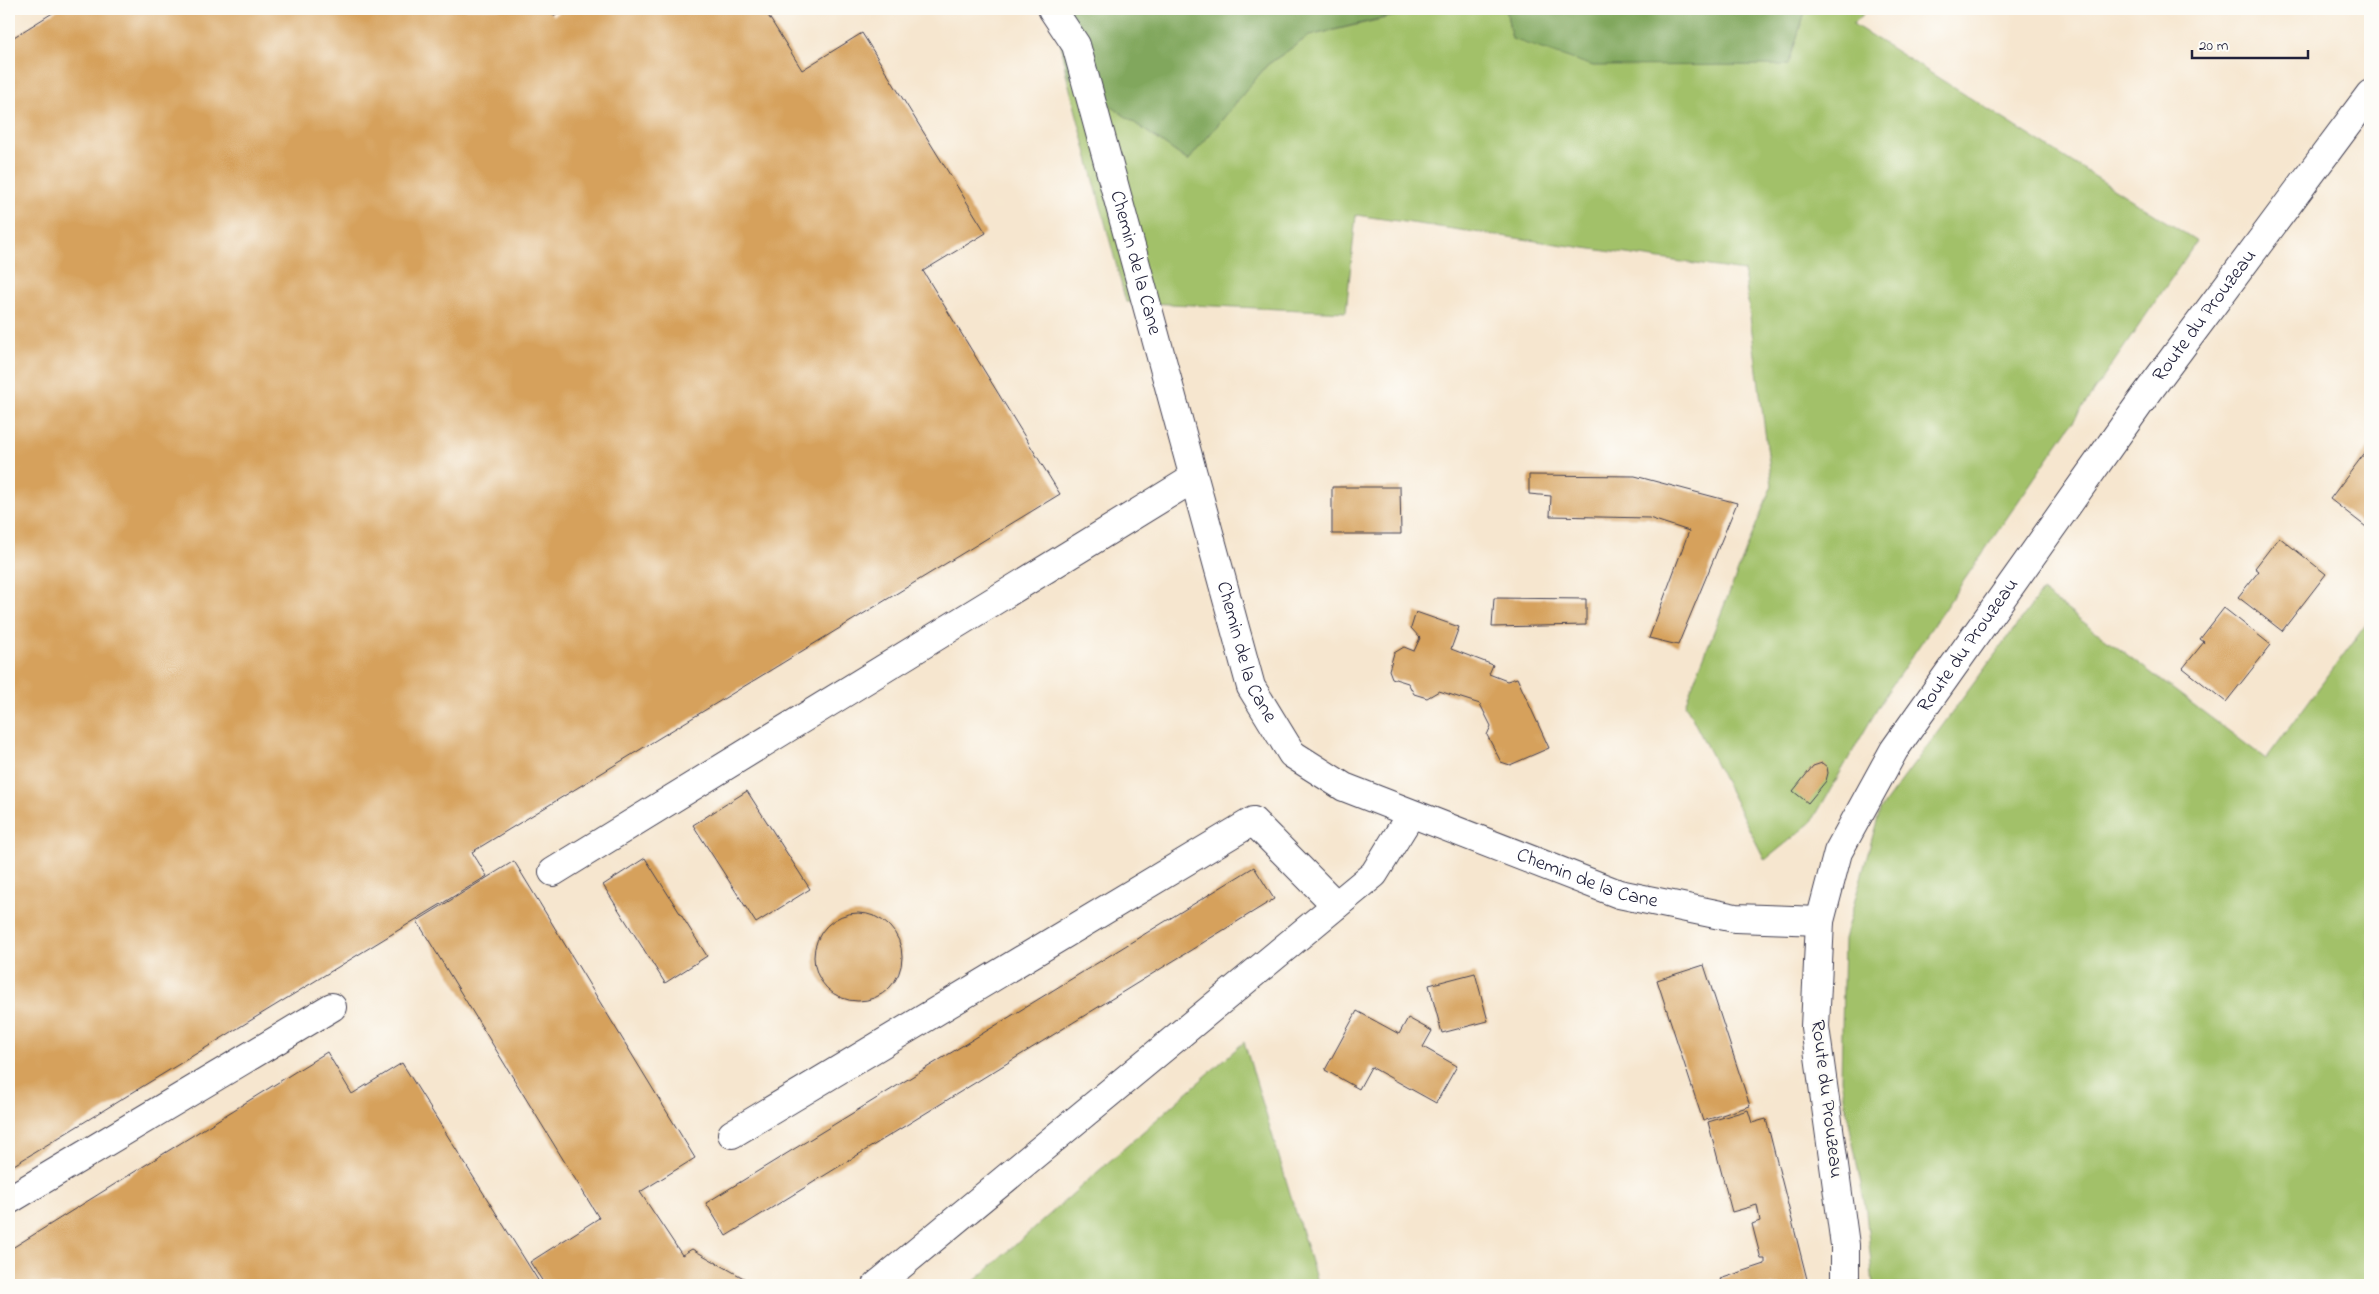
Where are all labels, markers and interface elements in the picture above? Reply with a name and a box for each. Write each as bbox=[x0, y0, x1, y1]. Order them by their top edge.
scale bar bbox=[2192, 28, 2308, 60]
text: 20 m bbox=[2199, 35, 2229, 57]
street label: Chemin de la Cane bbox=[1102, 187, 1169, 338]
street label: Route du Prouzeau bbox=[2146, 243, 2264, 388]
street label: Route du Prouzeau bbox=[1910, 572, 2026, 719]
street label: Chemin de la Cane bbox=[1208, 578, 1284, 728]
street label: Chemin de la Cane bbox=[1512, 841, 1660, 916]
street label: Route du Prouzeau bbox=[1802, 1018, 1850, 1180]

